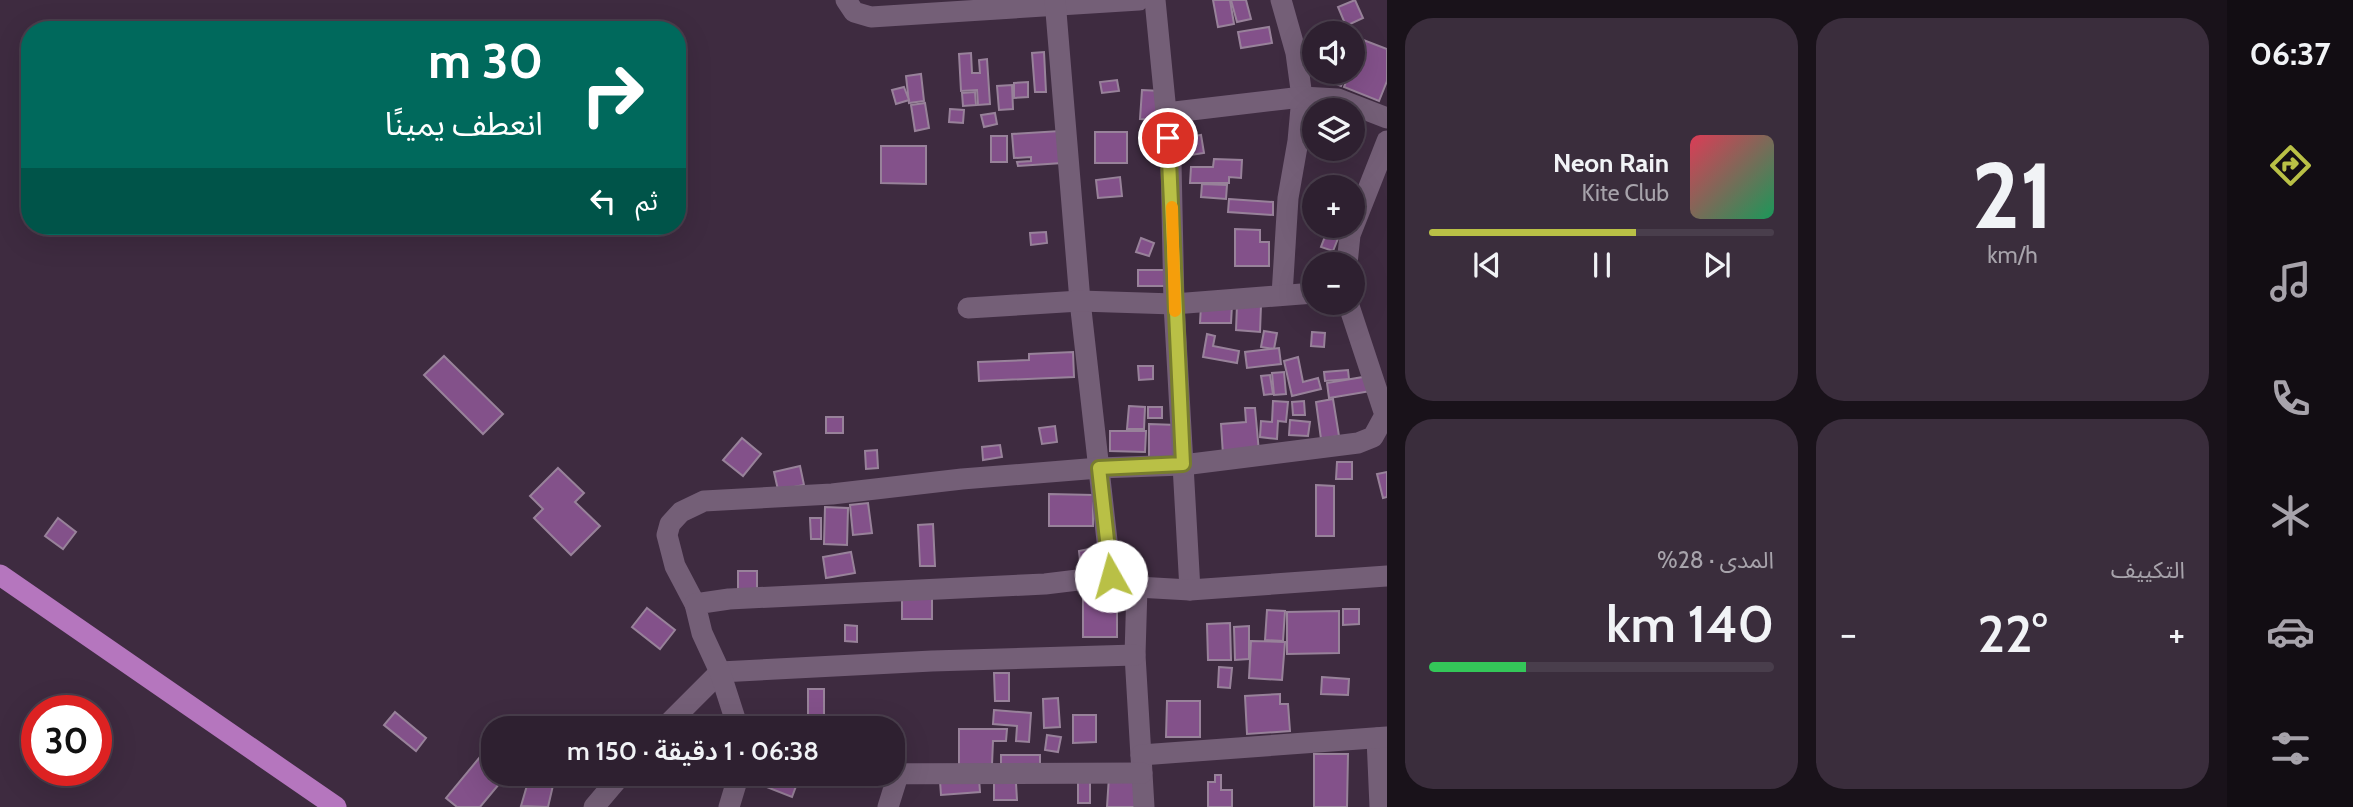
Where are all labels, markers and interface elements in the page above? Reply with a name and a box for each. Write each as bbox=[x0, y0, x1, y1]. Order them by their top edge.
map controls bbox=[1302, 21, 1365, 315]
button: sound bbox=[1302, 21, 1365, 84]
text: 30 m bbox=[428, 31, 543, 90]
text: 06:37 bbox=[2249, 34, 2331, 73]
icon: right bbox=[567, 49, 658, 140]
button: layers bbox=[1302, 98, 1365, 161]
text: انعطف يمينًا bbox=[385, 104, 543, 143]
pin bbox=[1138, 108, 1198, 168]
icon: arrive bbox=[1149, 119, 1187, 157]
text: 21 bbox=[1972, 140, 2053, 251]
icon: directions bbox=[2266, 141, 2315, 190]
text: Neon Rain bbox=[1553, 147, 1669, 179]
button: + bbox=[1302, 175, 1365, 238]
text: Kite Club bbox=[1582, 179, 1669, 207]
icon: left bbox=[584, 182, 622, 220]
text: ثم bbox=[636, 185, 658, 217]
text: km/h bbox=[1987, 241, 2038, 269]
icon: previous bbox=[1468, 246, 1506, 284]
icon: pause bbox=[1583, 246, 1621, 284]
icon: next bbox=[1698, 246, 1736, 284]
button: − bbox=[1302, 252, 1365, 315]
icon: music bbox=[2266, 257, 2315, 306]
icon: phone bbox=[2266, 374, 2315, 423]
icon: climate bbox=[2266, 491, 2315, 540]
position arrow bbox=[1074, 539, 1148, 613]
text: المدى · 28% bbox=[1657, 546, 1774, 574]
text: التكييف bbox=[2111, 556, 2185, 584]
text: 140 km bbox=[1606, 592, 1774, 655]
text: 22° bbox=[1978, 602, 2047, 665]
icon: car bbox=[2266, 607, 2315, 656]
text: − bbox=[1840, 610, 1857, 657]
text: + bbox=[2168, 610, 2185, 657]
speed limit sign: 30 bbox=[21, 695, 112, 786]
icon: filters bbox=[2266, 724, 2315, 773]
text: 06:38 · 1 دقيقة · 150 m bbox=[567, 735, 819, 767]

